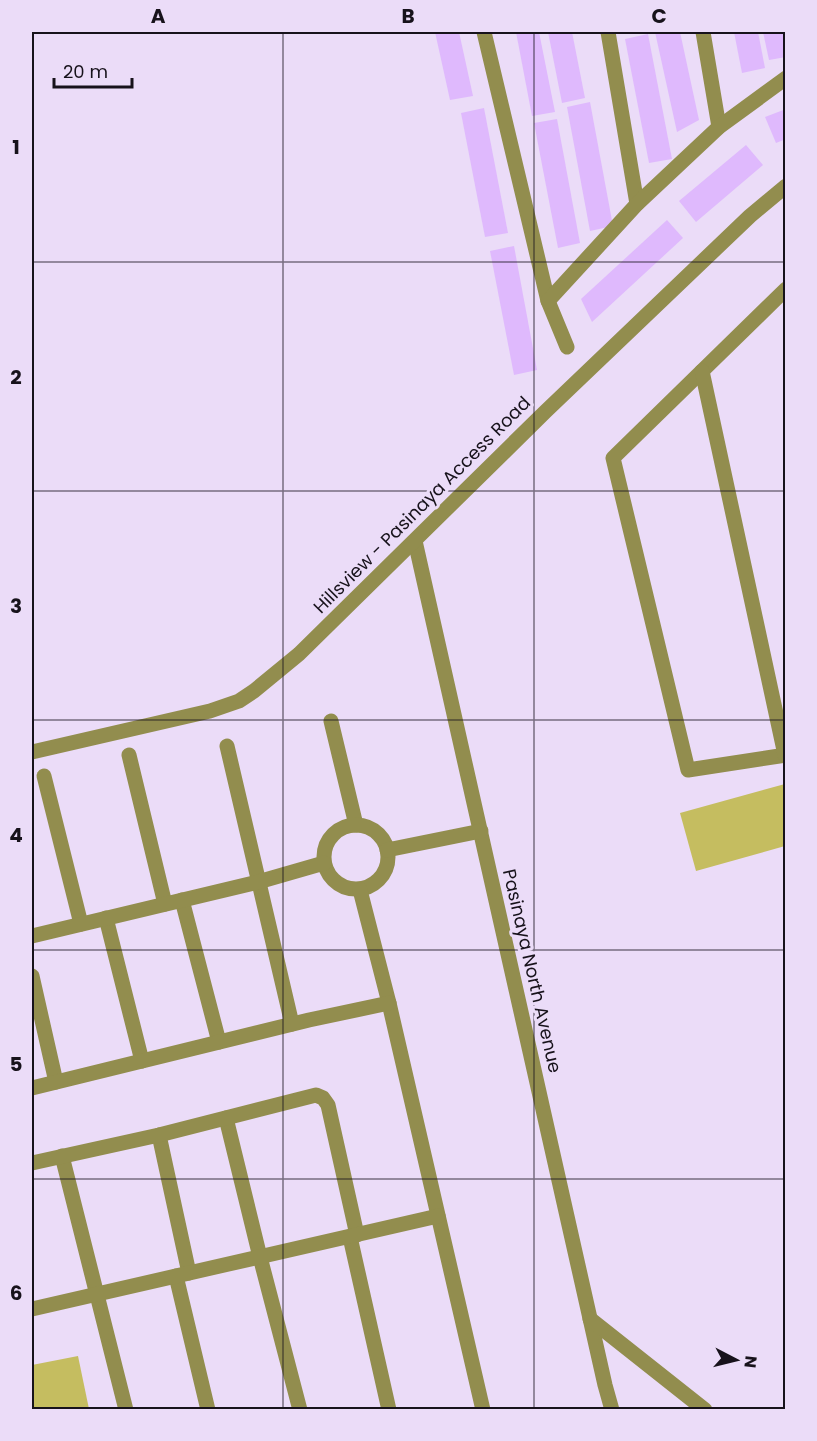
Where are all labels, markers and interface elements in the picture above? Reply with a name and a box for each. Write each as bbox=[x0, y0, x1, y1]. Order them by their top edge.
text: A bbox=[151, 2, 166, 30]
text: B bbox=[401, 2, 415, 30]
text: C bbox=[651, 2, 667, 30]
scale bar bbox=[54, 51, 132, 89]
text: 20 m bbox=[63, 59, 108, 84]
text: 1 bbox=[12, 133, 20, 161]
text: 2 bbox=[10, 363, 22, 391]
street label: Hillsview - Pasinaya Access Road bbox=[307, 390, 536, 619]
text: 3 bbox=[10, 592, 22, 620]
text: 4 bbox=[9, 821, 23, 849]
street label: Pasinaya North Avenue bbox=[497, 866, 568, 1075]
text: 5 bbox=[10, 1050, 23, 1078]
text: 6 bbox=[10, 1279, 22, 1307]
north arrow bbox=[706, 1330, 766, 1390]
text: N bbox=[738, 1354, 763, 1369]

